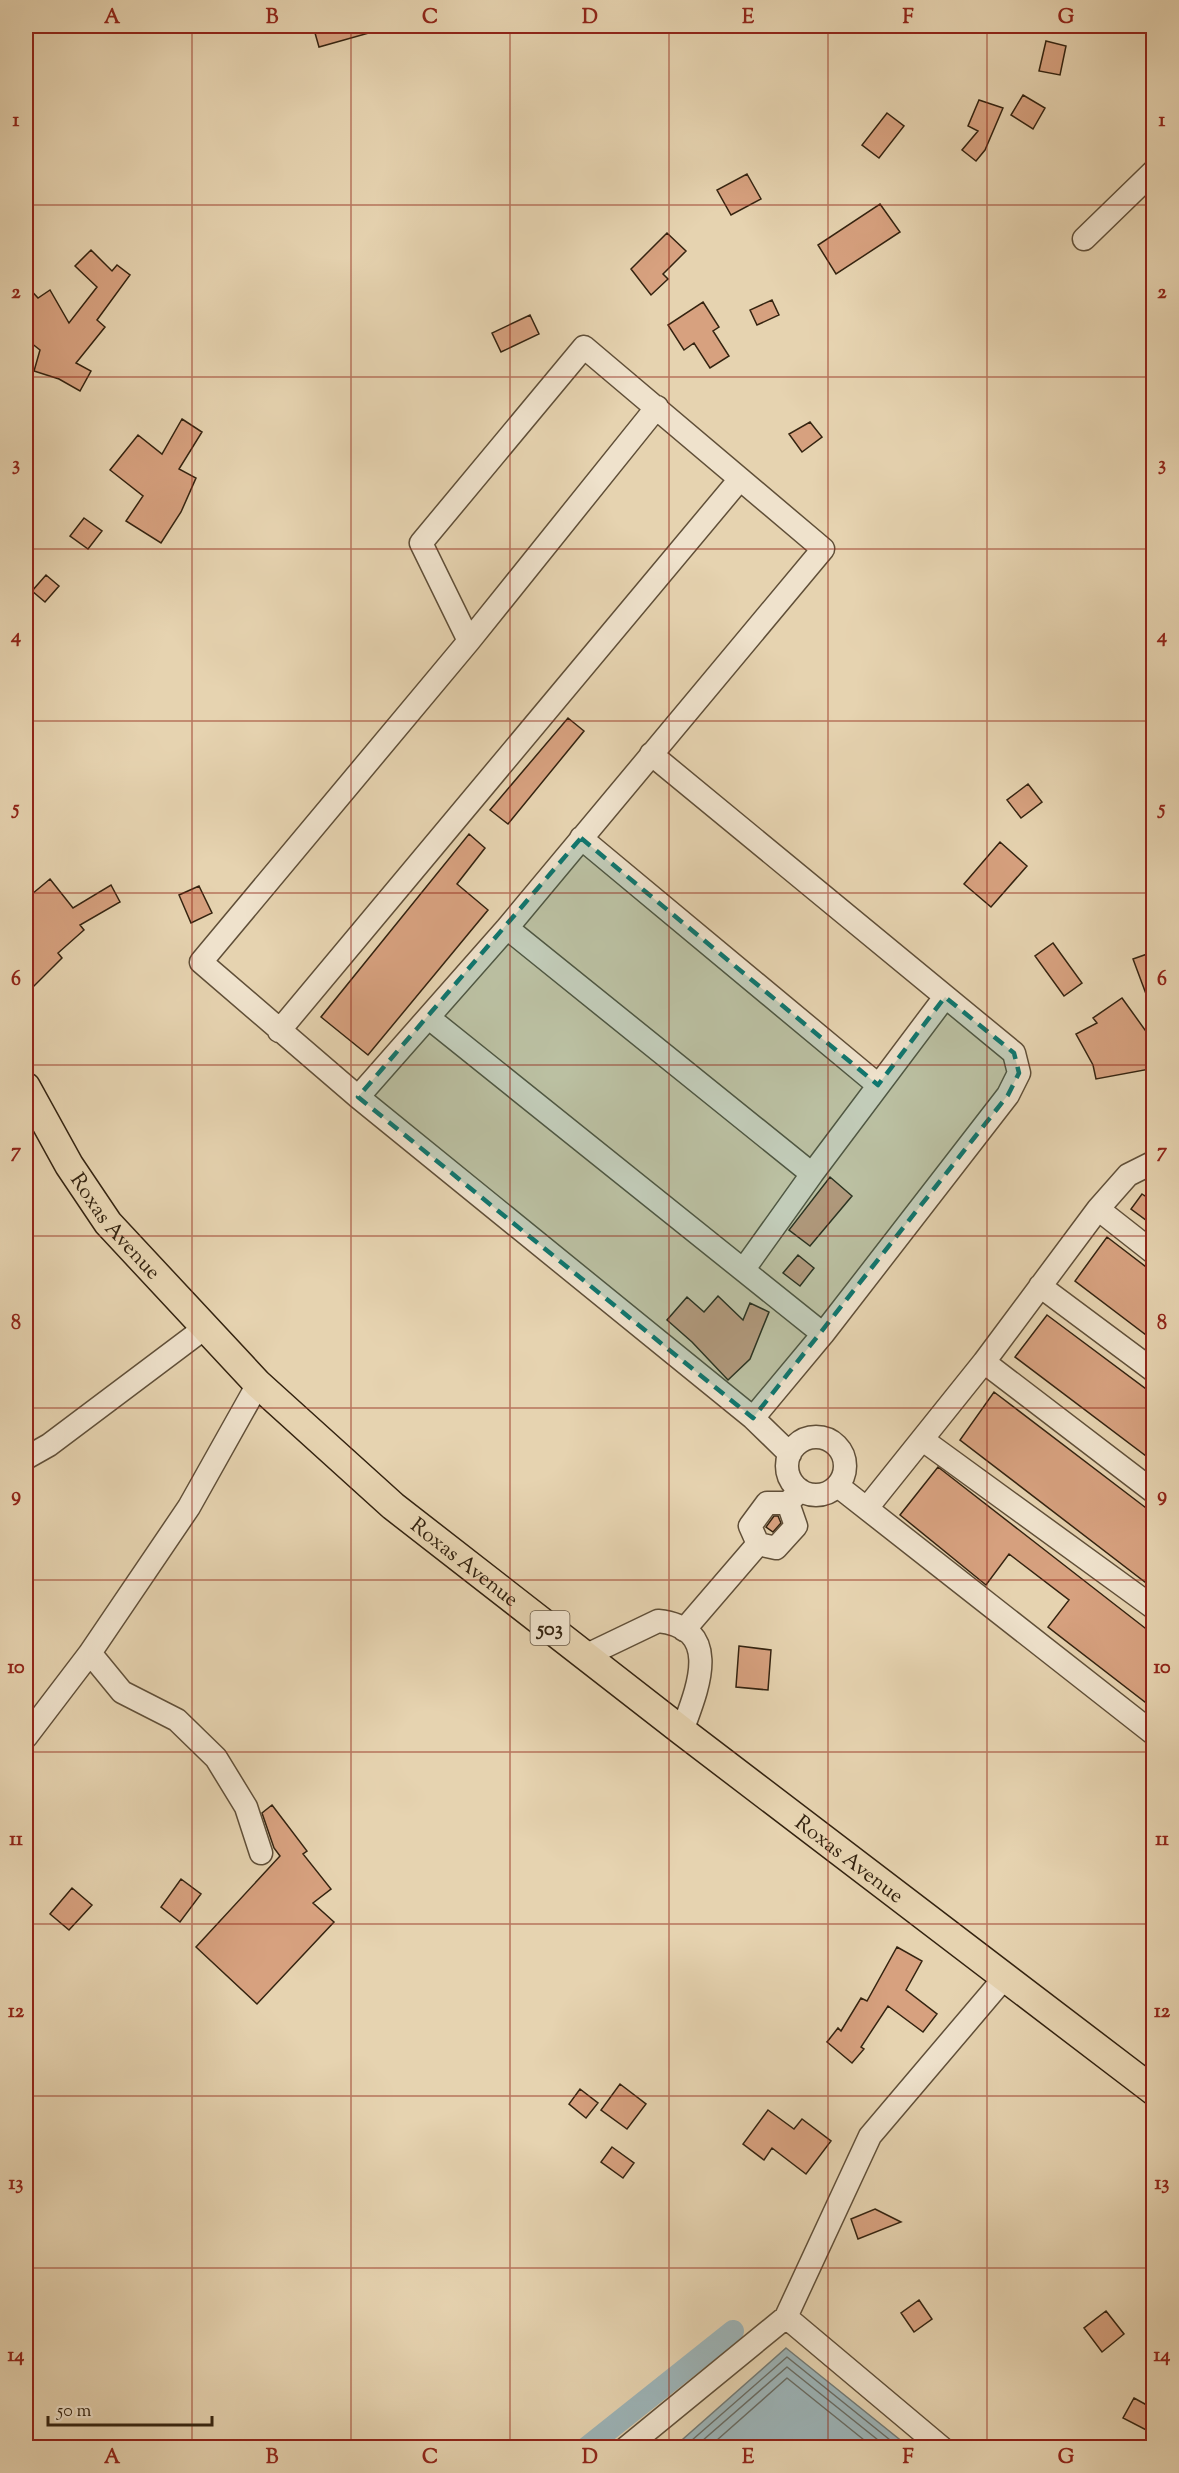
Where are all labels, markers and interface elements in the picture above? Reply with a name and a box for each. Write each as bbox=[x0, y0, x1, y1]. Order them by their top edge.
text: A bbox=[104, 4, 121, 33]
text: B bbox=[266, 4, 279, 33]
text: C bbox=[422, 4, 438, 33]
text: D bbox=[582, 4, 598, 33]
text: E bbox=[742, 4, 755, 33]
text: F bbox=[902, 4, 914, 33]
text: G bbox=[1058, 4, 1075, 33]
text: 1 bbox=[13, 107, 20, 136]
text: 1 bbox=[1159, 107, 1166, 136]
text: 2 bbox=[11, 279, 21, 308]
text: 2 bbox=[1157, 279, 1167, 308]
text: 3 bbox=[12, 451, 20, 480]
text: 3 bbox=[1158, 451, 1166, 480]
text: 4 bbox=[10, 623, 21, 652]
text: 4 bbox=[1156, 623, 1167, 652]
text: 5 bbox=[11, 795, 20, 824]
text: 5 bbox=[1157, 795, 1166, 824]
text: 6 bbox=[11, 966, 21, 995]
text: 6 bbox=[1157, 966, 1167, 995]
text: 7 bbox=[11, 1138, 22, 1167]
text: 7 bbox=[1157, 1138, 1168, 1167]
street label: Roxas Avenue bbox=[62, 1168, 167, 1287]
text: 8 bbox=[11, 1310, 21, 1339]
text: 8 bbox=[1157, 1310, 1167, 1339]
text: 9 bbox=[11, 1482, 21, 1511]
text: 9 bbox=[1157, 1482, 1167, 1511]
street label: Roxas Avenue bbox=[403, 1512, 524, 1615]
road number: 503 bbox=[530, 1611, 570, 1645]
text: 10 bbox=[7, 1654, 25, 1683]
text: 10 bbox=[1153, 1654, 1171, 1683]
street label: Roxas Avenue bbox=[788, 1809, 909, 1912]
text: 11 bbox=[9, 1826, 23, 1855]
text: 11 bbox=[1155, 1826, 1169, 1855]
text: 12 bbox=[8, 1998, 25, 2027]
text: 12 bbox=[1154, 1998, 1171, 2027]
text: 13 bbox=[9, 2170, 23, 2199]
text: 13 bbox=[1155, 2170, 1169, 2199]
text: 14 bbox=[8, 2342, 24, 2371]
text: 14 bbox=[1154, 2342, 1170, 2371]
scale bar bbox=[48, 2389, 212, 2427]
text: 50 m bbox=[56, 2399, 92, 2425]
text: A bbox=[104, 2444, 121, 2473]
text: B bbox=[266, 2444, 279, 2473]
text: C bbox=[422, 2444, 438, 2473]
text: D bbox=[582, 2444, 598, 2473]
text: E bbox=[742, 2444, 755, 2473]
text: F bbox=[902, 2444, 914, 2473]
text: G bbox=[1058, 2444, 1075, 2473]

